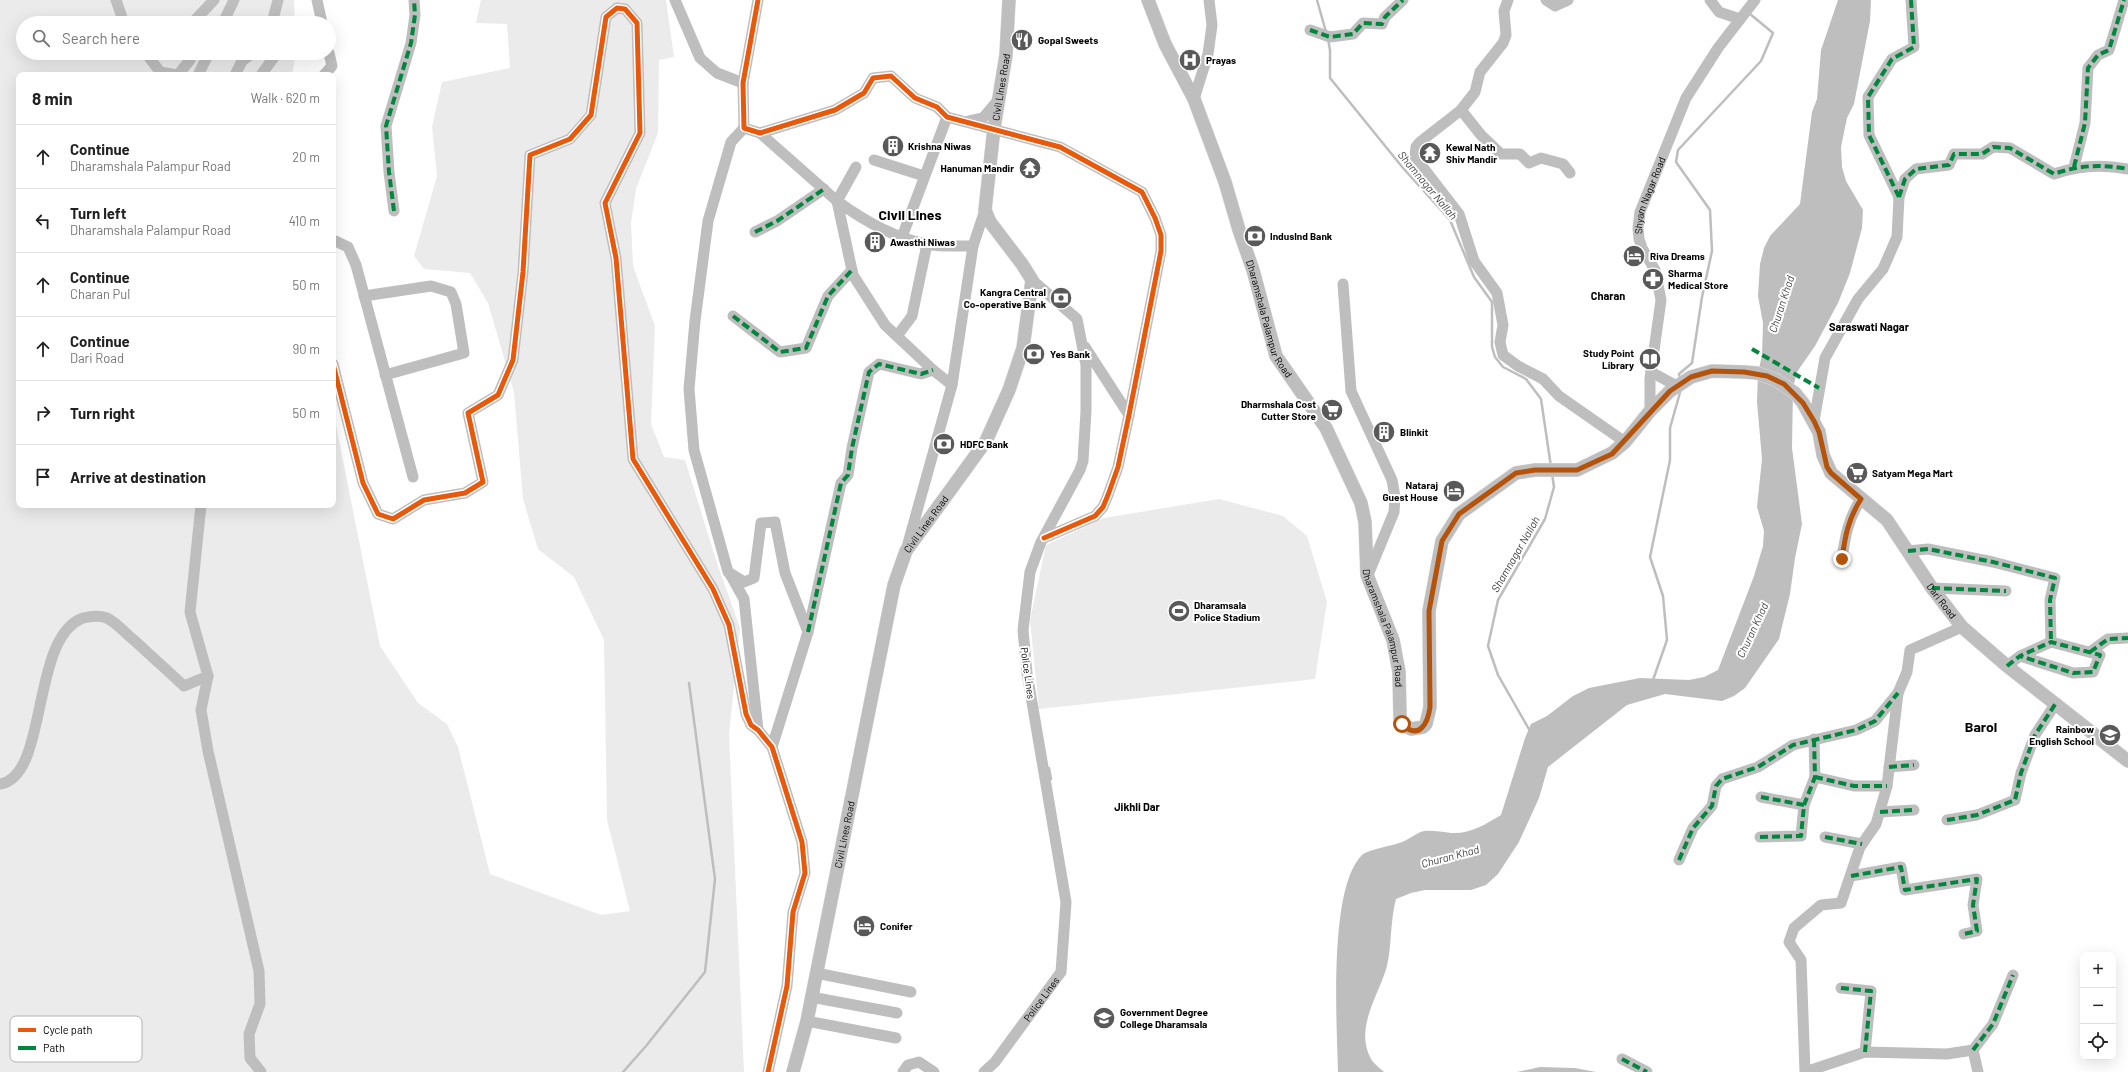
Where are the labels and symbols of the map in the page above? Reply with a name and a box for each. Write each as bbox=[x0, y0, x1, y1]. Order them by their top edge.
restaurant icon: Gopal Sweets bbox=[1009, 27, 1035, 53]
place label: Gopal Sweets bbox=[1038, 34, 1098, 46]
hospital icon: Prayas bbox=[1177, 47, 1203, 73]
street label: Civil Lines Road bbox=[989, 53, 1012, 122]
place label: Prayas bbox=[1206, 54, 1236, 66]
building icon: Krishna Niwas bbox=[880, 133, 906, 159]
place label: Krishna Niwas bbox=[908, 140, 971, 152]
temple icon: Kewal Nath Shiv Mandir bbox=[1417, 140, 1443, 166]
place label: Kewal Nath Shiv Mandir bbox=[1446, 141, 1497, 165]
water label: Shamnagar Nallah bbox=[1396, 148, 1461, 222]
temple icon: Hanuman Mandir bbox=[1017, 155, 1043, 181]
street label: Shyam Nagar Road bbox=[1632, 155, 1668, 235]
place label: Hanuman Mandir bbox=[941, 162, 1014, 174]
district label: Civil Lines bbox=[879, 206, 941, 223]
bank icon: IndusInd Bank bbox=[1242, 223, 1268, 249]
building icon: Awasthi Niwas bbox=[862, 229, 888, 255]
place label: IndusInd Bank bbox=[1270, 230, 1333, 242]
place label: Awasthi Niwas bbox=[890, 236, 955, 248]
hotel icon: Riva Dreams bbox=[1621, 243, 1647, 269]
place label: Riva Dreams bbox=[1650, 250, 1705, 262]
street label: Dharamshala Palampur Road bbox=[1244, 258, 1295, 380]
pharmacy icon: Sharma Medical Store bbox=[1640, 266, 1666, 292]
place label: Sharma Medical Store bbox=[1668, 267, 1729, 291]
water label: Churan Khad bbox=[1766, 274, 1796, 334]
bank icon: Kangra Central Co-operative Bank bbox=[1048, 285, 1074, 311]
place label: Kangra Central Co-operative Bank bbox=[964, 286, 1047, 310]
district label: Charan bbox=[1591, 289, 1625, 302]
district label: Saraswati Nagar bbox=[1829, 320, 1910, 333]
bank icon: Yes Bank bbox=[1021, 341, 1047, 367]
library icon: Study Point Library bbox=[1637, 346, 1663, 372]
place label: Study Point Library bbox=[1583, 347, 1634, 371]
place label: Yes Bank bbox=[1050, 348, 1091, 360]
supermarket icon: Dharmshala Cost Cutter Store bbox=[1319, 397, 1345, 423]
place label: Dharmshala Cost Cutter Store bbox=[1241, 398, 1317, 422]
building icon: Blinkit bbox=[1371, 419, 1397, 445]
place label: Blinkit bbox=[1400, 426, 1429, 438]
bank icon: HDFC Bank bbox=[931, 431, 957, 457]
place label: HDFC Bank bbox=[960, 438, 1009, 450]
supermarket icon: Satyam Mega Mart bbox=[1844, 460, 1870, 486]
place label: Satyam Mega Mart bbox=[1872, 467, 1953, 479]
hotel icon: Nataraj Guest House bbox=[1441, 478, 1467, 504]
place label: Nataraj Guest House bbox=[1382, 479, 1439, 503]
street label: Civil Lines Road bbox=[901, 493, 951, 555]
water label: Shamnagar Nallah bbox=[1488, 514, 1542, 594]
route end bbox=[1833, 550, 1851, 568]
street label: Dharamshala Palampur Road bbox=[1361, 569, 1405, 687]
street label: Dari Road bbox=[1924, 581, 1959, 621]
sports icon: Dharamsala Police Stadium bbox=[1166, 598, 1192, 624]
place label: Dharamsala Police Stadium bbox=[1194, 599, 1260, 623]
water label: Churan Khad bbox=[1734, 600, 1771, 660]
street label: Police Lines bbox=[1018, 646, 1038, 700]
route start bbox=[1393, 715, 1411, 733]
district label: Barol bbox=[1965, 718, 1997, 735]
school or university icon: Rainbow English School bbox=[2097, 722, 2123, 748]
place label: Rainbow English School bbox=[2029, 723, 2094, 747]
street label: Civil Lines Road bbox=[832, 800, 857, 869]
district label: Jikhli Dar bbox=[1114, 800, 1161, 813]
water label: Churan Khad bbox=[1420, 842, 1481, 870]
hotel icon: Conifer bbox=[851, 913, 877, 939]
place label: Conifer bbox=[880, 920, 913, 932]
street label: Police Lines bbox=[1021, 974, 1062, 1024]
school or university icon: Government Degree College Dharamsala bbox=[1091, 1005, 1117, 1031]
place label: Government Degree College Dharamsala bbox=[1120, 1006, 1208, 1030]
legend bbox=[10, 1016, 142, 1062]
text: Cycle path bbox=[43, 1023, 93, 1036]
text: Path bbox=[43, 1041, 65, 1054]

